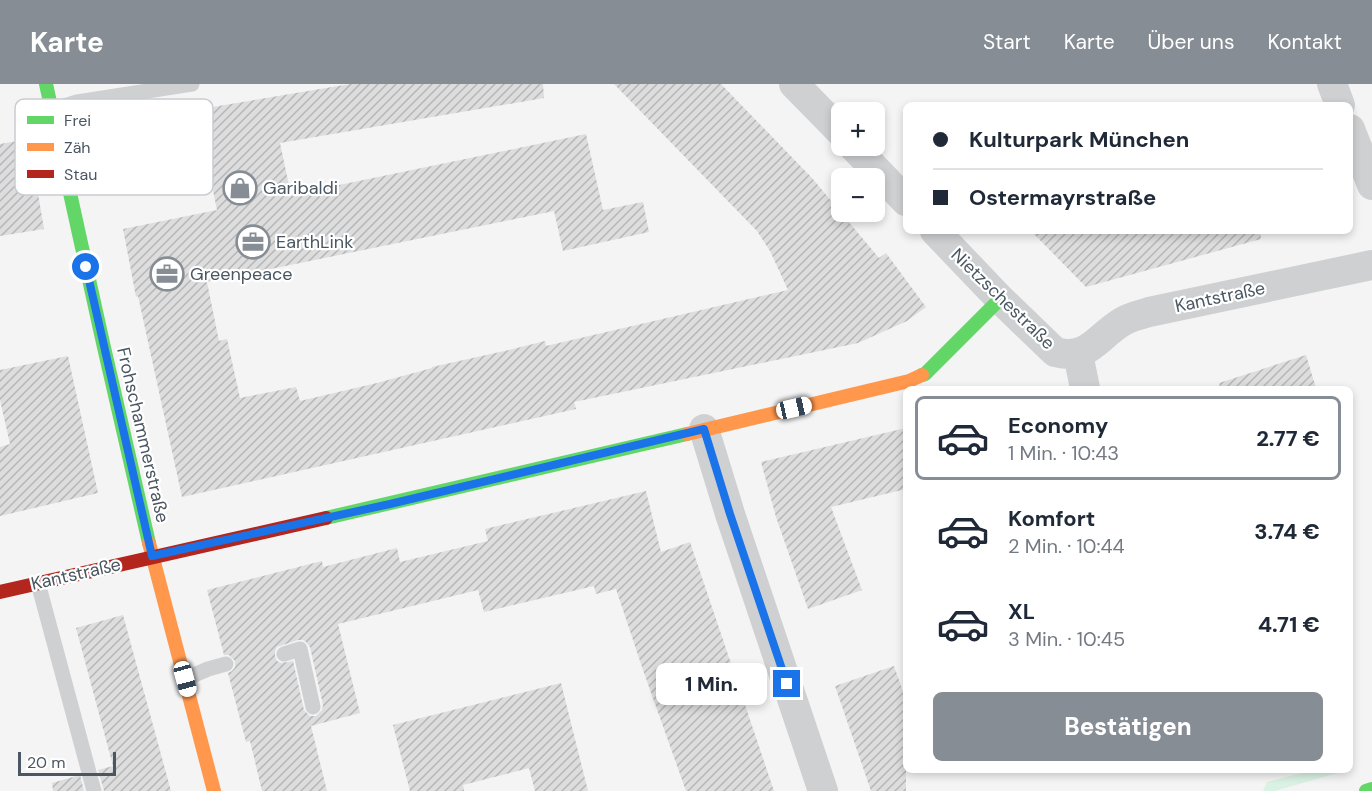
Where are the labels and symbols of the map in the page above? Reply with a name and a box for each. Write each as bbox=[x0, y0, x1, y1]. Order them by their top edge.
legend bbox=[15, 99, 213, 195]
text: Frei bbox=[64, 110, 91, 131]
text: Zäh bbox=[64, 137, 91, 158]
text: Stau bbox=[64, 164, 97, 185]
shop icon: Garibaldi bbox=[222, 170, 258, 206]
place label: Garibaldi bbox=[263, 176, 338, 200]
office icon: EarthLink bbox=[235, 224, 271, 260]
place label: EarthLink bbox=[276, 230, 353, 254]
street label: Nietzschestraße bbox=[946, 243, 1060, 355]
route start bbox=[72, 253, 99, 280]
office icon: Greenpeace bbox=[149, 256, 185, 292]
place label: Greenpeace bbox=[190, 262, 293, 286]
street label: Kantstraße bbox=[1173, 276, 1267, 318]
street label: Frohschammerstraße bbox=[111, 345, 175, 525]
car bbox=[774, 395, 814, 421]
street label: Kantstraße bbox=[29, 552, 123, 596]
car bbox=[172, 659, 198, 699]
callout: 1 Min. bbox=[655, 663, 766, 705]
route end bbox=[773, 670, 800, 697]
scale bar bbox=[18, 749, 116, 776]

